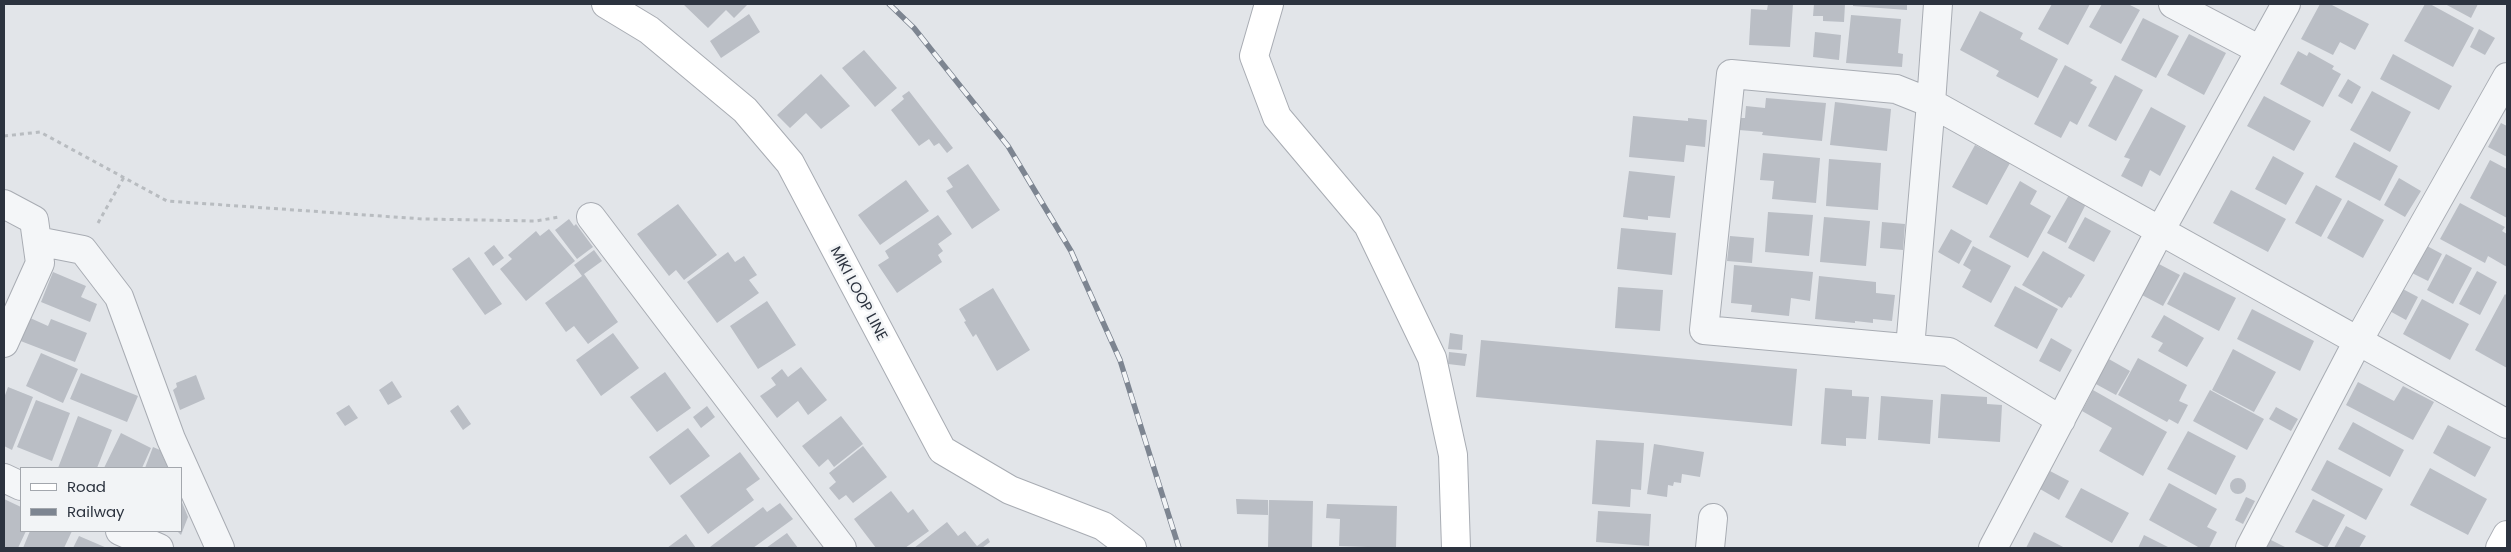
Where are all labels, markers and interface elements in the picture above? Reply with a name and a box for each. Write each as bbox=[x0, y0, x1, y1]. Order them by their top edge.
street label: MIKI LOOP LINE bbox=[826, 244, 890, 344]
legend bbox=[20, 467, 182, 532]
text: Road bbox=[67, 476, 106, 497]
text: Railway bbox=[67, 501, 125, 522]

